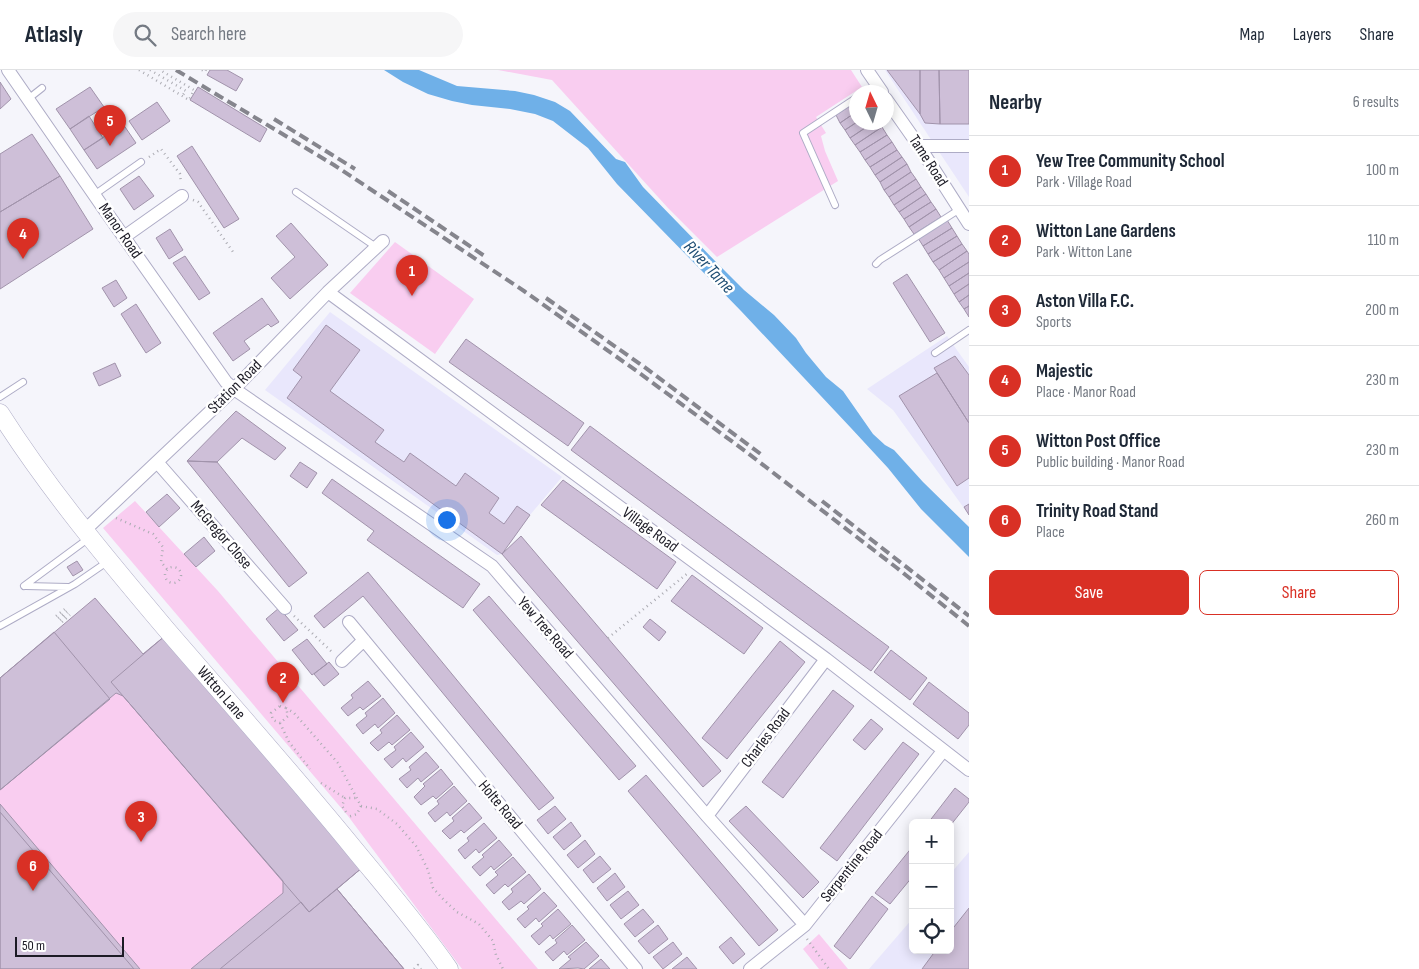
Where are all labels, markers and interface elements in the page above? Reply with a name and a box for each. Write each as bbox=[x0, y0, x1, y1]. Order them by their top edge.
search box bbox=[113, 12, 463, 57]
text: Atlasly bbox=[25, 20, 83, 49]
icon: search bbox=[131, 21, 159, 49]
text: Search here bbox=[171, 23, 246, 46]
text: Map bbox=[1240, 24, 1265, 45]
text: Layers bbox=[1293, 24, 1332, 45]
text: Share bbox=[1360, 24, 1394, 45]
north arrow bbox=[849, 85, 894, 130]
text: Nearby bbox=[989, 90, 1042, 115]
text: 6 results bbox=[1353, 93, 1399, 112]
pin: 5 bbox=[94, 105, 126, 146]
street label: Tame Road bbox=[904, 132, 952, 190]
text: Yew Tree Community School bbox=[1036, 150, 1225, 173]
text: 1 bbox=[1002, 161, 1008, 180]
text: 100 m bbox=[1366, 161, 1399, 180]
text: Park · Village Road bbox=[1036, 173, 1132, 192]
street label: Manor Road bbox=[94, 200, 146, 262]
pin: 4 bbox=[7, 218, 39, 259]
text: Witton Lane Gardens bbox=[1036, 220, 1176, 243]
text: 2 bbox=[1001, 231, 1009, 250]
text: 110 m bbox=[1368, 231, 1399, 250]
water label: River Tame bbox=[679, 236, 739, 298]
text: Park · Witton Lane bbox=[1036, 243, 1132, 262]
pin: 1 bbox=[396, 255, 428, 296]
text: Aston Villa F.C. bbox=[1036, 290, 1134, 313]
text: 3 bbox=[1001, 301, 1009, 320]
text: 200 m bbox=[1365, 301, 1399, 320]
text: Sports bbox=[1036, 313, 1071, 332]
street label: Station Road bbox=[204, 356, 266, 418]
text: Majestic bbox=[1036, 360, 1093, 383]
text: 4 bbox=[1001, 371, 1009, 390]
text: 230 m bbox=[1366, 371, 1399, 390]
text: Place · Manor Road bbox=[1036, 383, 1136, 402]
text: Witton Post Office bbox=[1036, 430, 1161, 453]
text: 5 bbox=[1001, 441, 1009, 460]
text: 230 m bbox=[1366, 441, 1399, 460]
text: Public building · Manor Road bbox=[1036, 453, 1185, 472]
street label: McGregor Close bbox=[186, 497, 256, 573]
text: Trinity Road Stand bbox=[1036, 500, 1158, 523]
street label: Village Road bbox=[618, 503, 682, 557]
your location bbox=[434, 507, 460, 533]
text: 6 bbox=[1001, 511, 1009, 530]
text: 260 m bbox=[1365, 511, 1399, 530]
text: Place bbox=[1036, 523, 1065, 542]
button: Save bbox=[989, 570, 1189, 615]
button: Share bbox=[1199, 570, 1399, 615]
street label: Yew Tree Road bbox=[513, 593, 577, 663]
street label: Witton Lane bbox=[193, 662, 249, 724]
pin: 2 bbox=[267, 662, 299, 703]
street label: Charles Road bbox=[737, 704, 795, 772]
street label: Holte Road bbox=[474, 777, 526, 833]
pin: 3 bbox=[125, 801, 157, 842]
map controls bbox=[909, 819, 954, 954]
button: + bbox=[909, 819, 954, 864]
street label: Serpentine Road bbox=[817, 826, 887, 906]
pin: 6 bbox=[17, 850, 49, 891]
button: − bbox=[909, 864, 954, 909]
button: locate bbox=[909, 909, 954, 954]
scale bar bbox=[15, 934, 124, 957]
text: 50 m bbox=[22, 937, 45, 954]

